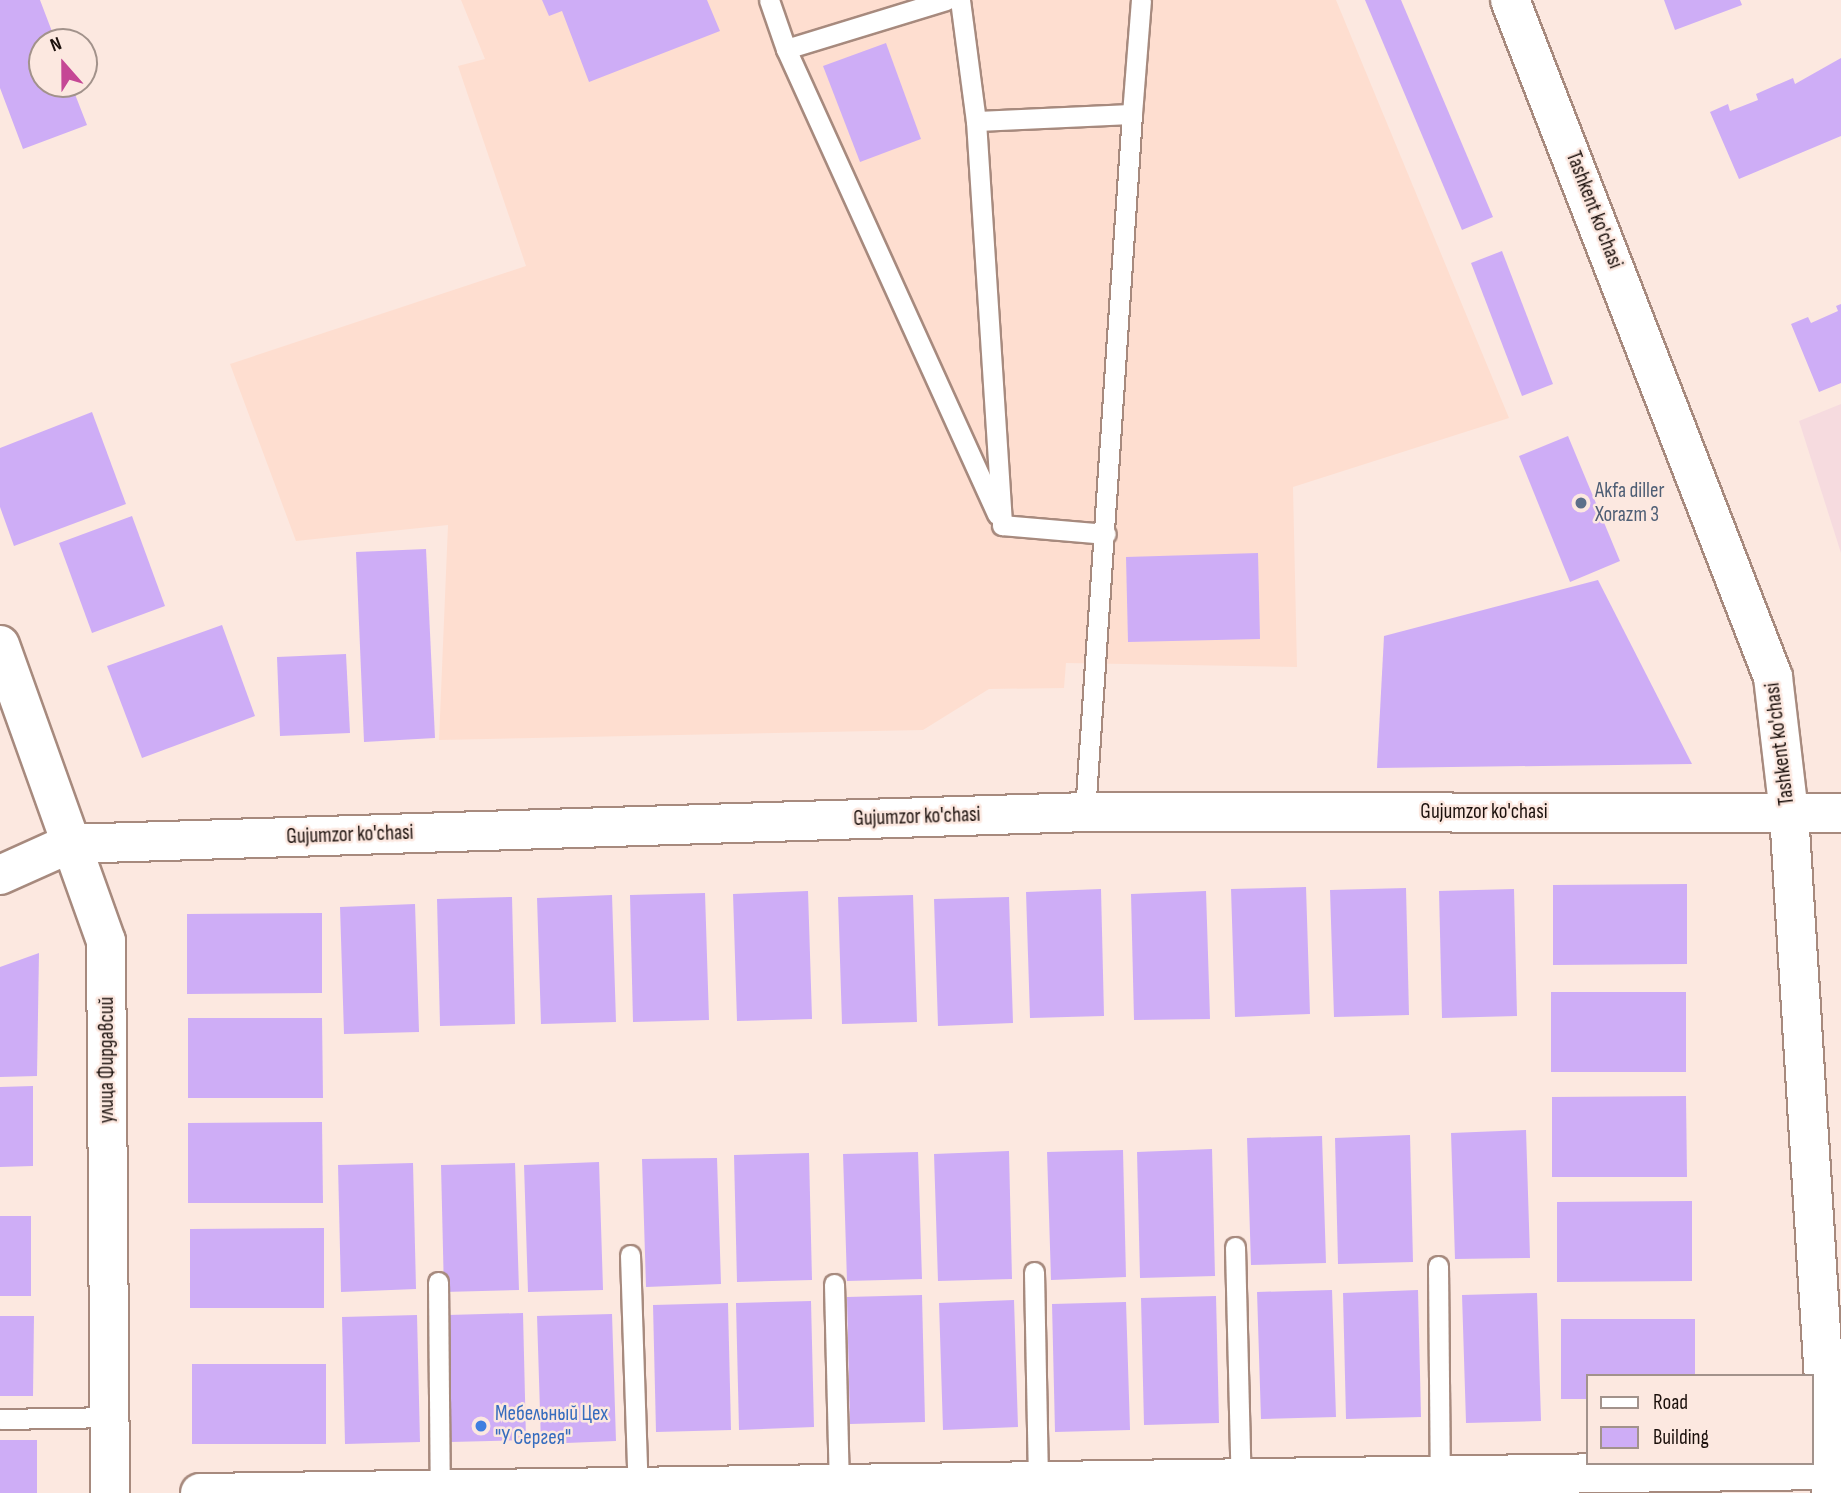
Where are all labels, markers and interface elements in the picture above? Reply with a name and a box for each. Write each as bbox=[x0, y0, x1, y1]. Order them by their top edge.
north arrow bbox=[28, 28, 98, 98]
text: N bbox=[47, 32, 65, 57]
street label: Tashkent ko'chasi bbox=[1560, 148, 1628, 272]
place label: Akfa diller Xorazm 3 bbox=[1595, 478, 1664, 528]
marker: Akfa diller Xorazm 3 bbox=[1573, 495, 1589, 511]
street label: Tashkent ko'chasi bbox=[1760, 681, 1800, 807]
street label: Gujumzor ko'chasi bbox=[1420, 799, 1548, 825]
street label: Gujumzor ko'chasi bbox=[853, 802, 981, 832]
street label: Gujumzor ko'chasi bbox=[286, 820, 414, 850]
street label: улица Фирдавсий bbox=[94, 997, 120, 1123]
legend bbox=[1586, 1374, 1813, 1465]
text: Road bbox=[1653, 1390, 1688, 1415]
place label: Мебельный Цех "У Сергея" bbox=[495, 1401, 608, 1451]
marker: Мебельный Цех "У Сергея" bbox=[473, 1418, 489, 1434]
text: Building bbox=[1653, 1425, 1709, 1450]

